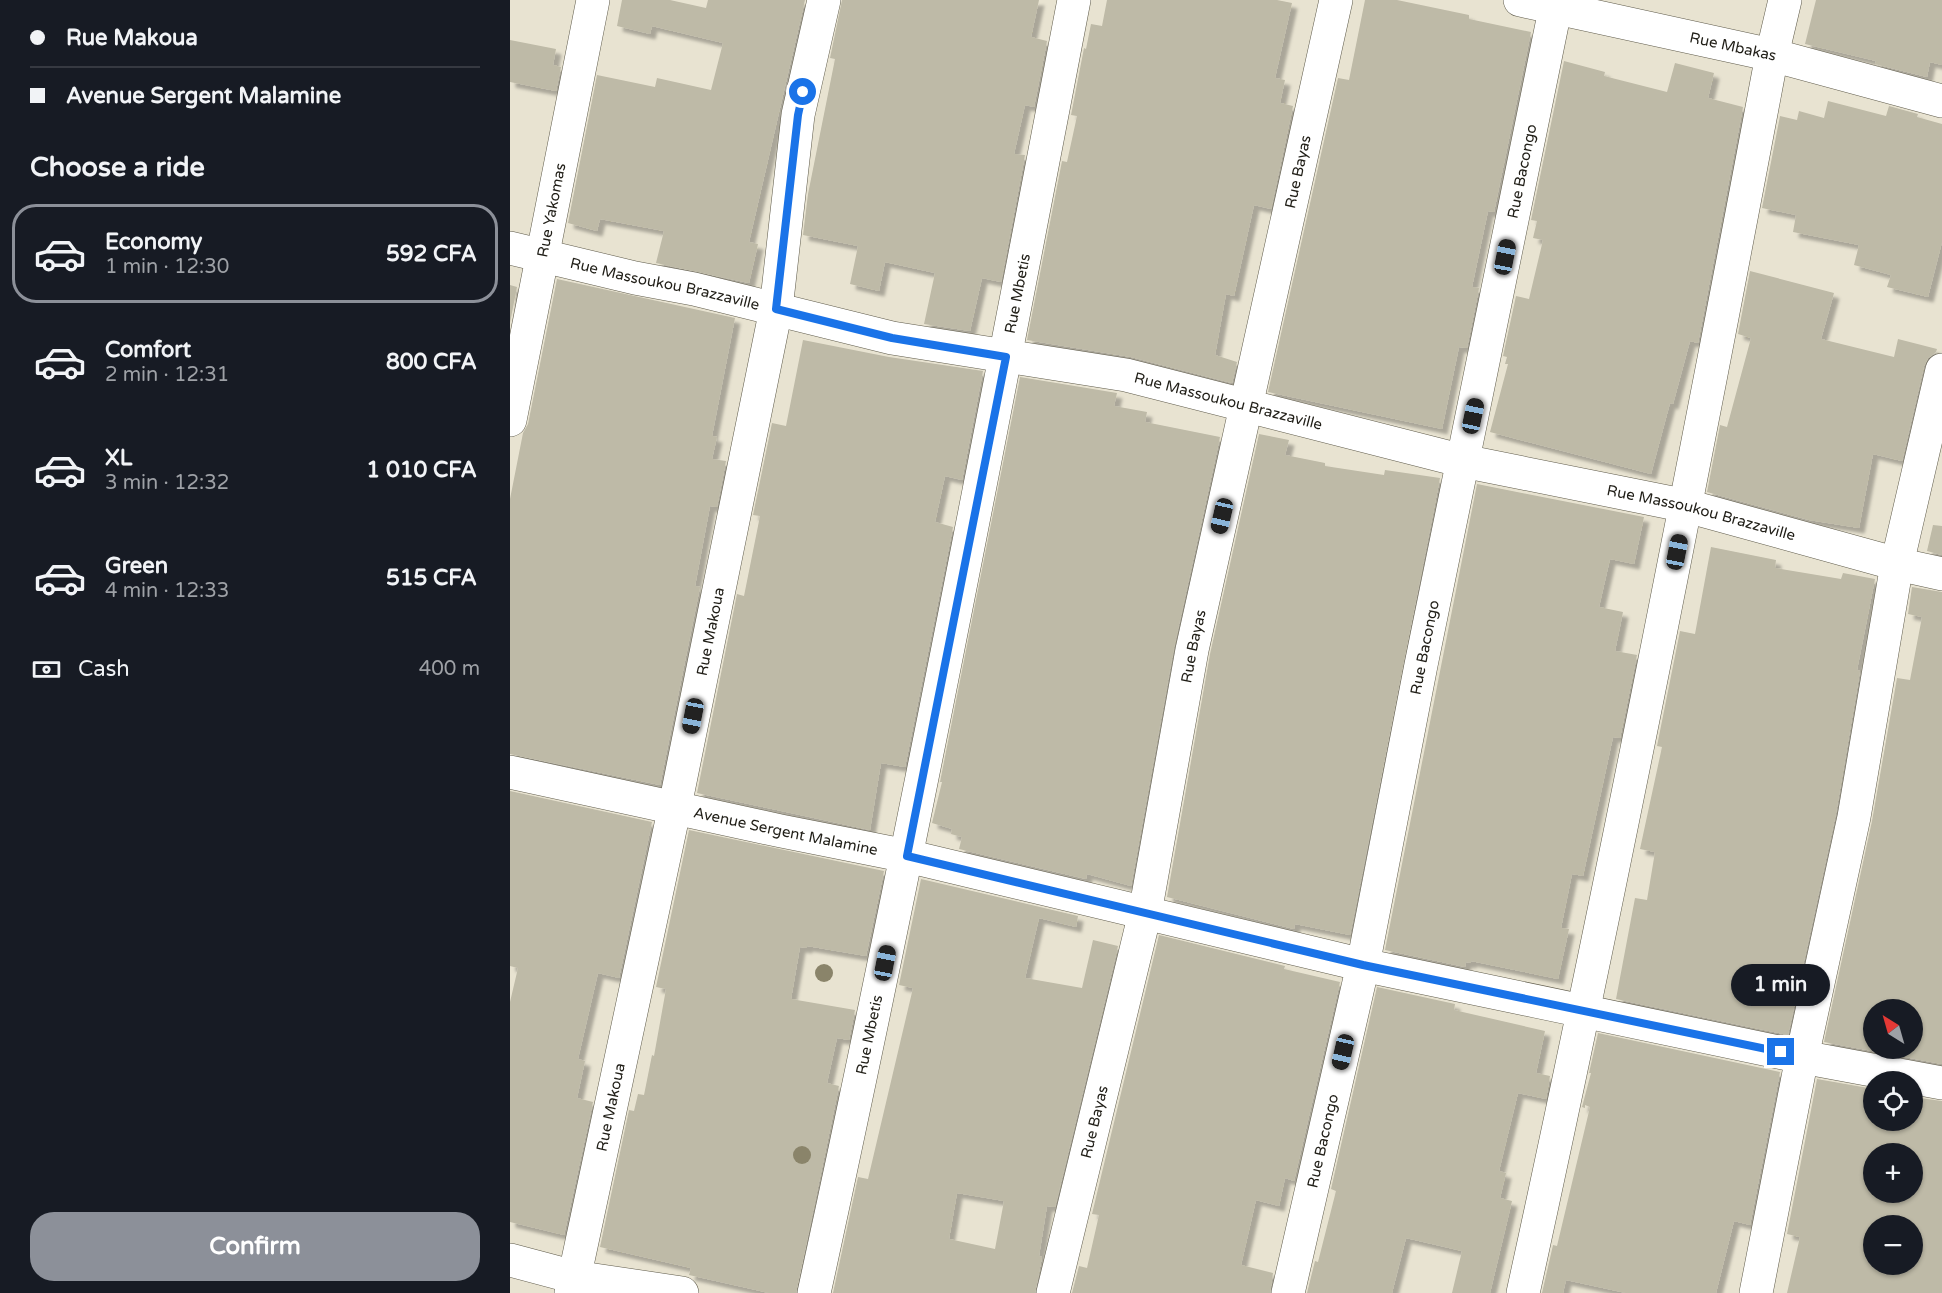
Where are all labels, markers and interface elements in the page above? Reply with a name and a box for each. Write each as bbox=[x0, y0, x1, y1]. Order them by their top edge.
text: Rue Makoua bbox=[66, 25, 198, 51]
street label: Rue Mbakas bbox=[1688, 28, 1778, 65]
route start bbox=[789, 78, 816, 105]
text: Avenue Sergent Malamine bbox=[66, 83, 341, 109]
street label: Rue Bacongo bbox=[1504, 122, 1540, 220]
street label: Rue Bayas bbox=[1281, 133, 1315, 210]
text: Choose a ride bbox=[30, 151, 205, 184]
street label: Rue Yakomas bbox=[533, 161, 570, 259]
icon: car bbox=[33, 227, 87, 281]
text: Economy bbox=[105, 229, 202, 255]
car bbox=[1493, 238, 1517, 276]
text: 592 CFA bbox=[386, 241, 477, 267]
street label: Rue Mbetis bbox=[1001, 252, 1034, 335]
street label: Rue Massoukou Brazzaville bbox=[568, 254, 761, 314]
text: 1 min · 12:30 bbox=[105, 255, 229, 279]
icon: car bbox=[33, 335, 87, 389]
text: Comfort bbox=[105, 337, 191, 363]
text: 800 CFA bbox=[386, 349, 477, 375]
text: 2 min · 12:31 bbox=[105, 363, 229, 387]
street label: Rue Massoukou Brazzaville bbox=[1132, 368, 1324, 434]
car bbox=[1460, 397, 1486, 435]
icon: car bbox=[33, 443, 87, 497]
text: XL bbox=[105, 445, 132, 471]
text: 1 010 CFA bbox=[366, 457, 477, 483]
text: 3 min · 12:32 bbox=[105, 471, 229, 495]
street label: Rue Massoukou Brazzaville bbox=[1605, 481, 1797, 545]
car bbox=[1209, 496, 1235, 536]
car bbox=[1665, 533, 1689, 571]
icon: car bbox=[33, 551, 87, 605]
text: Green bbox=[105, 553, 168, 579]
text: 515 CFA bbox=[386, 565, 477, 591]
text: 4 min · 12:33 bbox=[105, 579, 229, 603]
street label: Rue Makoua bbox=[693, 586, 728, 677]
street label: Rue Bacongo bbox=[1406, 599, 1443, 696]
street label: Rue Bayas bbox=[1177, 608, 1210, 684]
icon: cash bbox=[30, 653, 63, 686]
text: Cash bbox=[78, 656, 130, 682]
text: 400 m bbox=[419, 657, 480, 681]
car bbox=[681, 697, 705, 735]
street label: Avenue Sergent Malamine bbox=[692, 803, 879, 859]
car bbox=[873, 944, 897, 982]
callout: 1 min bbox=[1732, 965, 1830, 1007]
text: 1 min bbox=[1754, 973, 1807, 997]
street label: Rue Mbetis bbox=[852, 993, 886, 1076]
north arrow bbox=[1863, 999, 1923, 1059]
map controls bbox=[1863, 999, 1923, 1275]
car bbox=[1330, 1032, 1356, 1072]
route end bbox=[1767, 1038, 1794, 1065]
street label: Rue Makoua bbox=[592, 1061, 629, 1153]
button: locate bbox=[1863, 1071, 1923, 1131]
street label: Rue Bayas bbox=[1077, 1084, 1112, 1160]
street label: Rue Bacongo bbox=[1303, 1092, 1342, 1190]
button: + bbox=[1863, 1143, 1923, 1203]
button: Confirm bbox=[30, 1212, 480, 1281]
button: − bbox=[1863, 1215, 1923, 1275]

